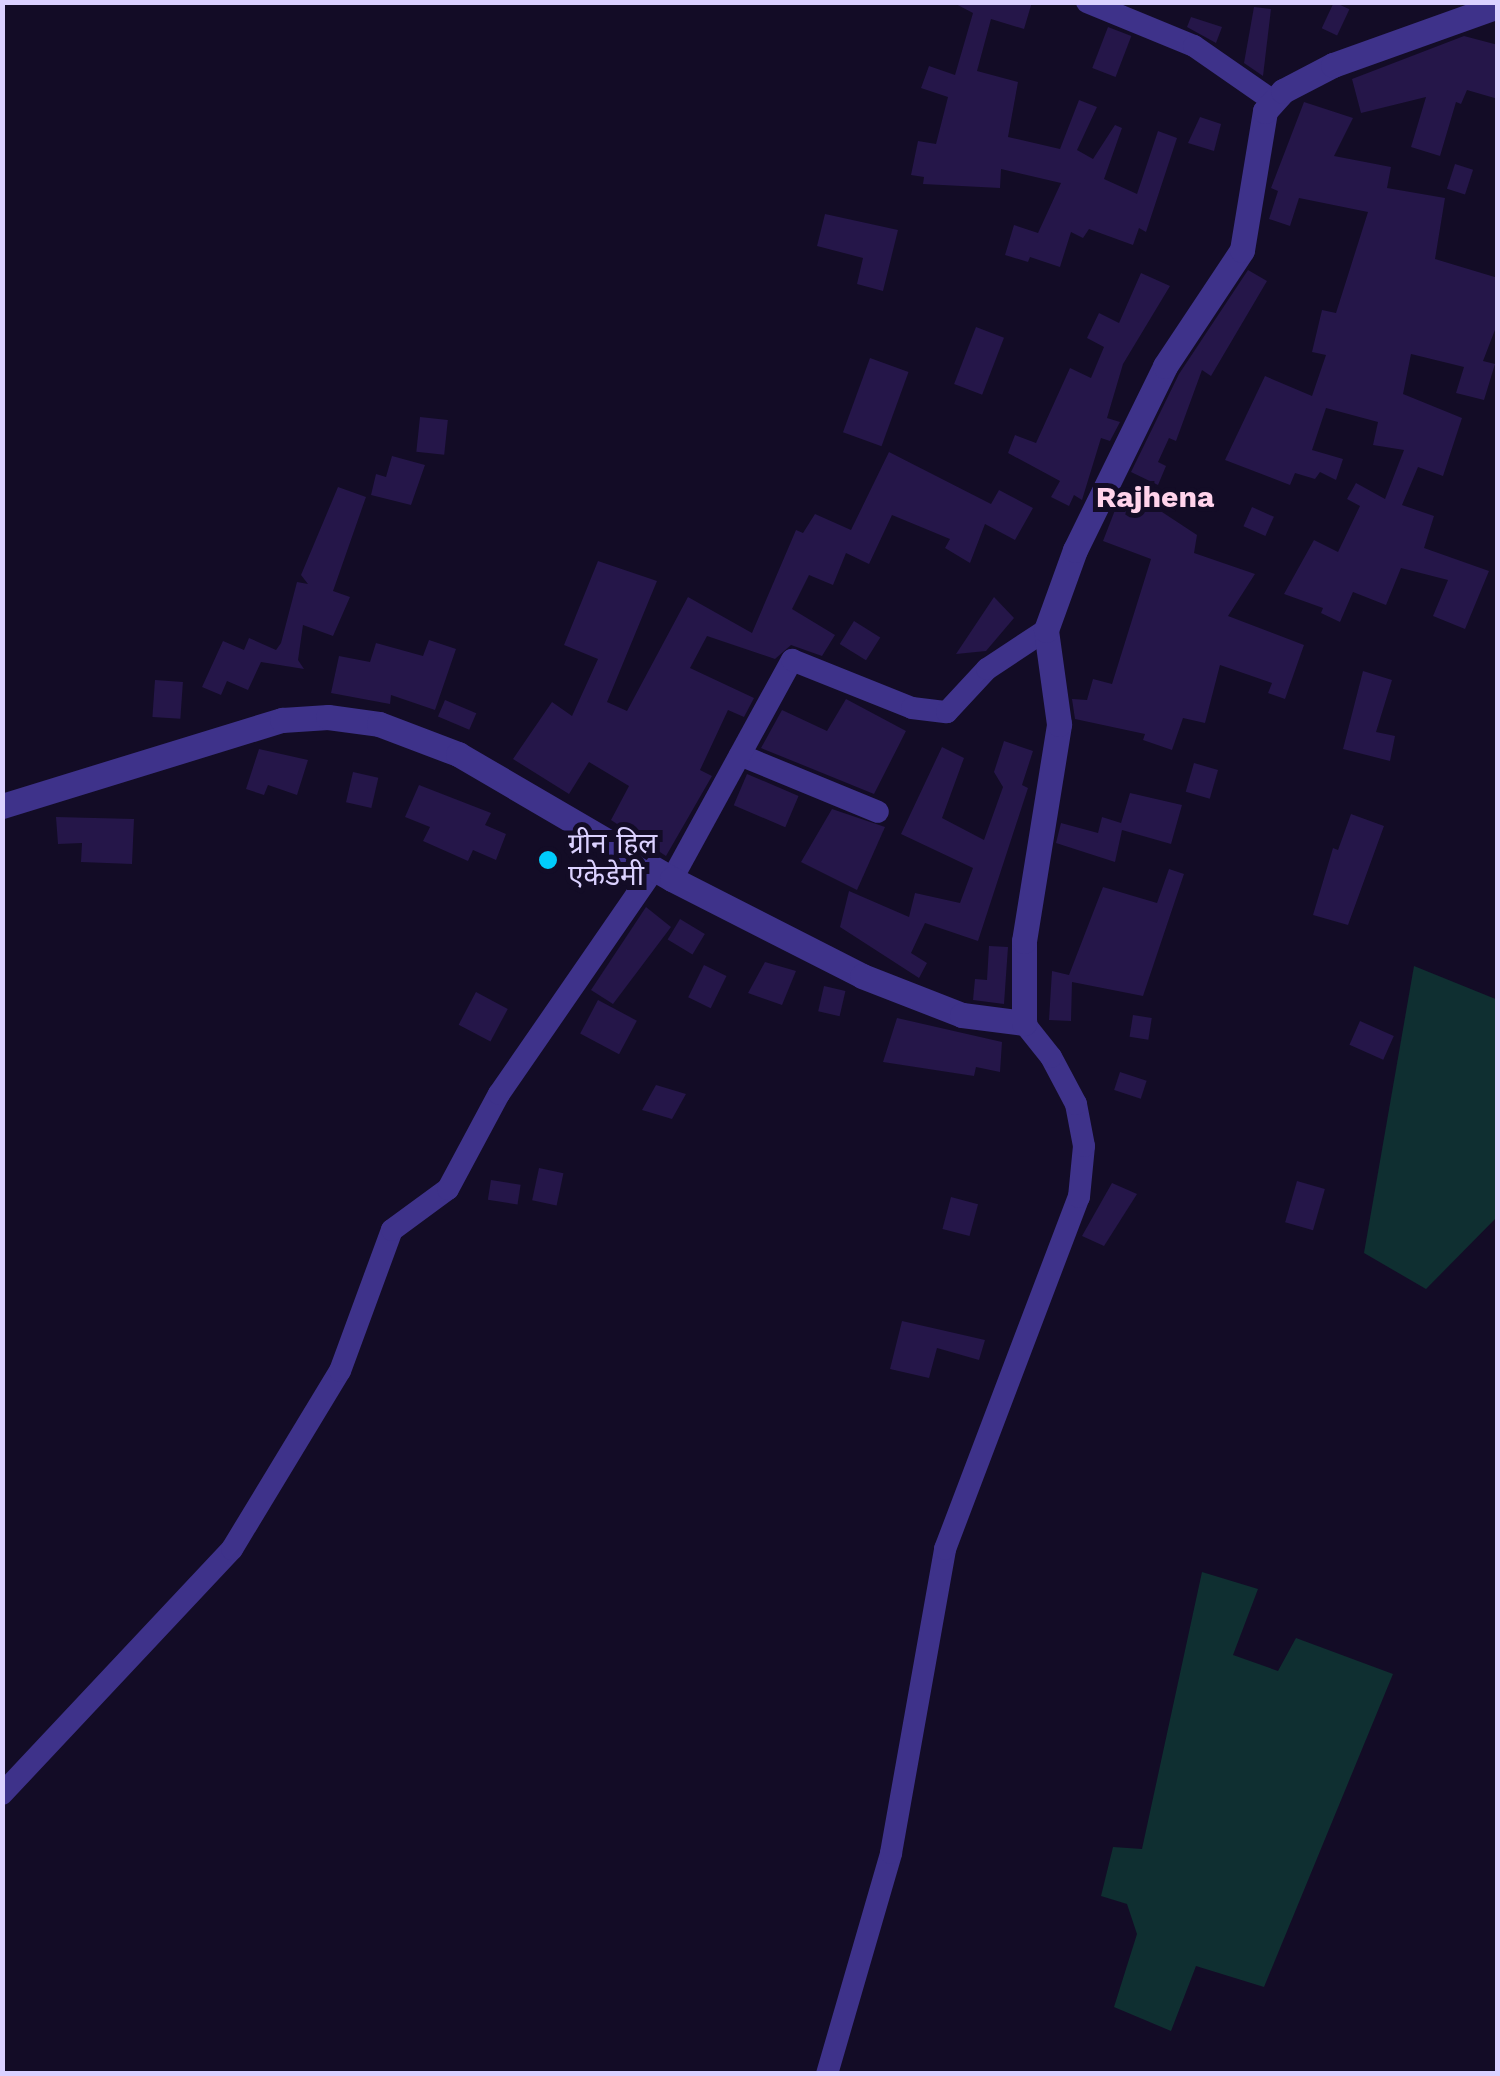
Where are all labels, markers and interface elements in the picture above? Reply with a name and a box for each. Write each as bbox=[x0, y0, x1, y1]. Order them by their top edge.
district label: Rajhena bbox=[1096, 479, 1214, 515]
place label: ग्रीन हिल एकेडेमी bbox=[568, 827, 657, 893]
marker: ग्रीन हिल एकेडेमी bbox=[537, 849, 559, 871]

